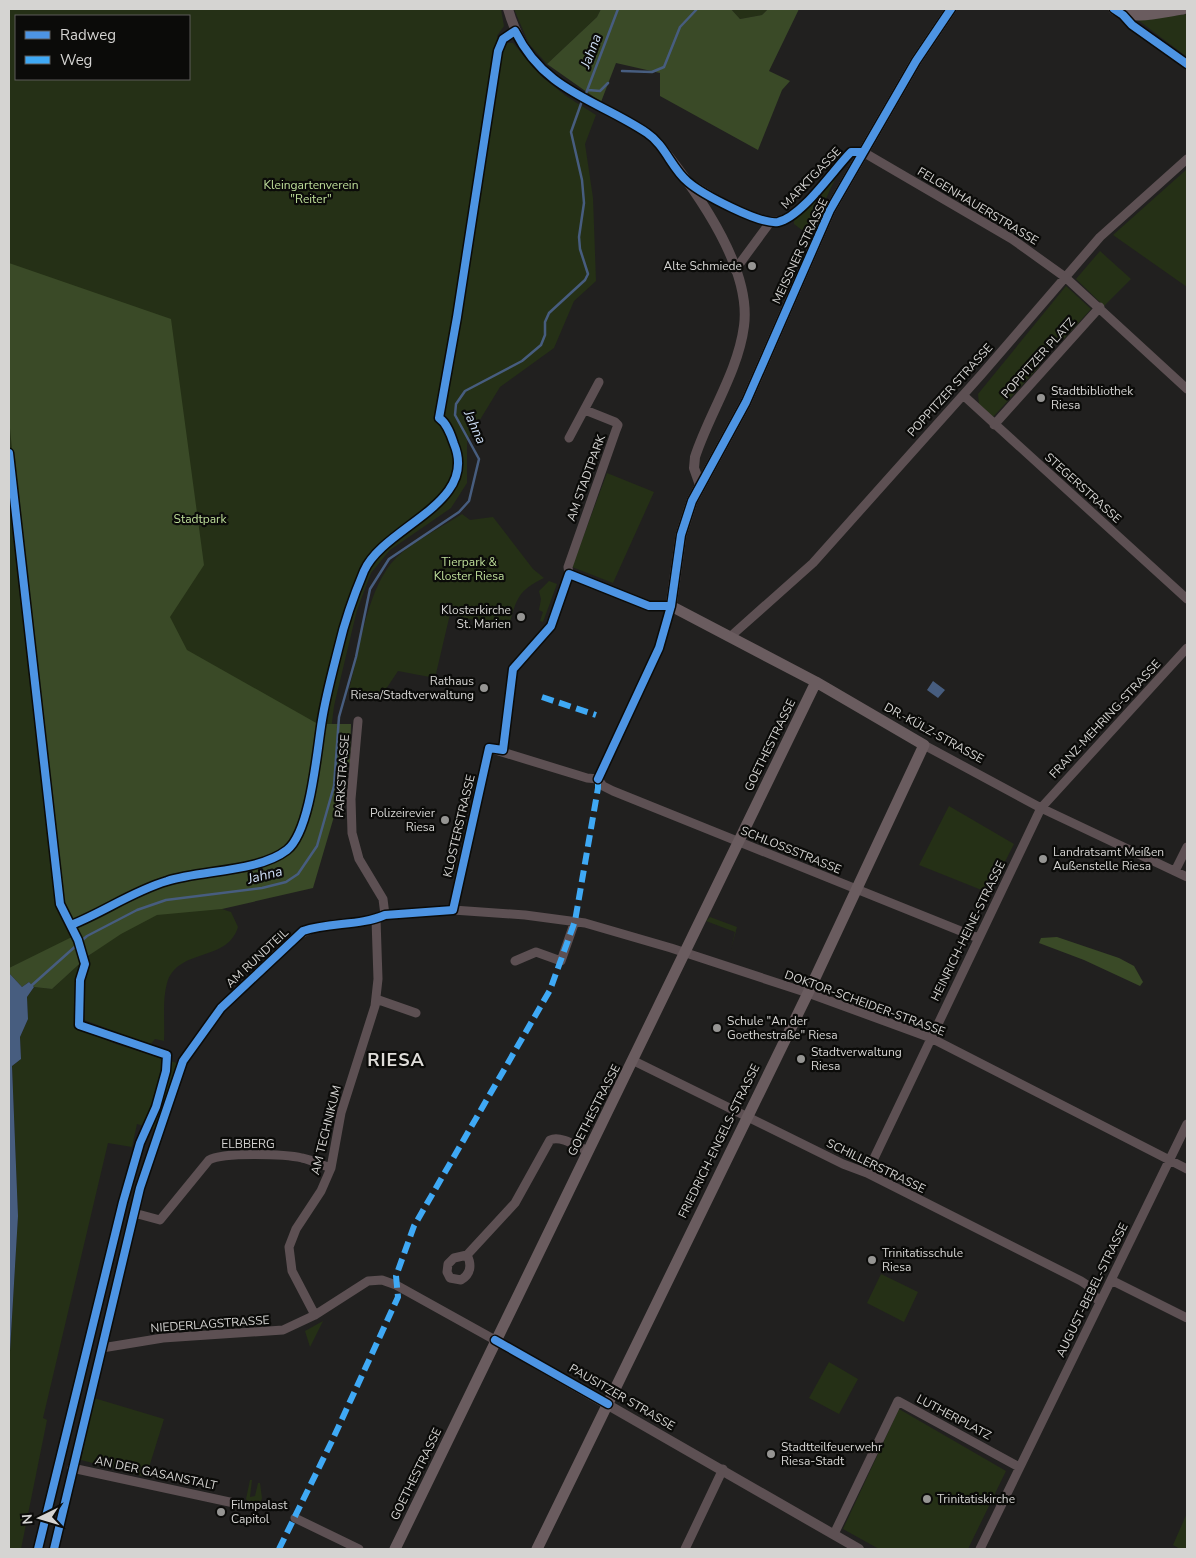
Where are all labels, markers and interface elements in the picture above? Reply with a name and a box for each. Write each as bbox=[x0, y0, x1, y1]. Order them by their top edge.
legend bbox=[15, 15, 190, 80]
text: Radweg bbox=[60, 25, 116, 45]
water label: Jahna bbox=[575, 31, 606, 72]
text: Weg bbox=[60, 50, 92, 70]
street label: MARKTGASSE bbox=[777, 144, 845, 212]
street label: FELGENHAUERSTRASSE bbox=[914, 163, 1042, 249]
park label: Kleingartenverein "Reiter" bbox=[264, 177, 358, 207]
street label: MEISSNER STRASSE bbox=[768, 196, 832, 306]
place label: Alte Schmiede bbox=[664, 258, 742, 274]
marker: Alte Schmiede bbox=[746, 260, 758, 272]
street label: POPPITZER PLATZ bbox=[998, 314, 1078, 402]
street label: POPPITZER STRASSE bbox=[904, 340, 996, 440]
place label: Stadtbibliothek Riesa bbox=[1051, 383, 1134, 413]
marker: Stadtbibliothek Riesa bbox=[1035, 392, 1047, 404]
water label: Jahna bbox=[459, 406, 491, 447]
street label: AM STADTPARK bbox=[563, 432, 609, 523]
street label: STEGERSTRASSE bbox=[1041, 449, 1125, 527]
park label: Stadtpark bbox=[174, 511, 227, 527]
park label: Tierpark & Kloster Riesa bbox=[434, 554, 504, 584]
place label: Klosterkirche St. Marien bbox=[441, 602, 511, 632]
marker: Klosterkirche St. Marien bbox=[515, 611, 527, 623]
street label: FRANZ-MEHRING-STRASSE bbox=[1046, 656, 1164, 782]
place label: Rathaus Riesa/Stadtverwaltung bbox=[350, 673, 474, 703]
marker: Rathaus Riesa/Stadtverwaltung bbox=[478, 682, 490, 694]
street label: GOETHESTRASSE bbox=[741, 696, 799, 794]
street label: DR.-KÜLZ-STRASSE bbox=[881, 699, 987, 767]
street label: PARKSTRASSE bbox=[331, 734, 353, 818]
street label: KLOSTERSTRASSE bbox=[439, 773, 479, 879]
place label: Polizeirevier Riesa bbox=[370, 805, 436, 835]
marker: Polizeirevier Riesa bbox=[439, 814, 451, 826]
street label: SCHLOSSSTRASSE bbox=[738, 822, 844, 878]
place label: Landratsamt Meißen Außenstelle Riesa bbox=[1053, 844, 1164, 874]
marker: Landratsamt Meißen Außenstelle Riesa bbox=[1037, 853, 1049, 865]
street label: HEINRICH-HEINE-STRASSE bbox=[927, 858, 1009, 1004]
water label: Jahna bbox=[245, 862, 284, 889]
street label: AM RUNDTEIL bbox=[222, 925, 292, 991]
street label: DOKTOR-SCHEIDER-STRASSE bbox=[782, 966, 948, 1040]
place label: Schule "An der Goethestraße" Riesa bbox=[727, 1013, 838, 1043]
marker: Schule "An der Goethestraße" Riesa bbox=[711, 1022, 723, 1034]
place label: Stadtverwaltung Riesa bbox=[811, 1044, 902, 1074]
district label: RIESA bbox=[367, 1048, 425, 1072]
marker: Stadtverwaltung Riesa bbox=[795, 1053, 807, 1065]
street label: GOETHESTRASSE bbox=[564, 1061, 624, 1159]
street label: FRIEDRICH-ENGELS-STRASSE bbox=[675, 1061, 763, 1221]
street label: AM TECHNIKUM bbox=[307, 1084, 345, 1176]
street label: SCHILLERSTRASSE bbox=[824, 1135, 928, 1197]
street label: ELBBERG bbox=[221, 1136, 275, 1152]
street label: AUGUST-BEBEL-STRASSE bbox=[1052, 1220, 1132, 1360]
place label: Trinitatisschule Riesa bbox=[882, 1245, 963, 1275]
marker: Trinitatisschule Riesa bbox=[866, 1254, 878, 1266]
street label: NIEDERLAGSTRASSE bbox=[150, 1312, 270, 1336]
street label: PAUSITZER STRASSE bbox=[566, 1360, 678, 1434]
street label: LUTHERPLATZ bbox=[914, 1391, 994, 1443]
street label: GOETHESTRASSE bbox=[387, 1425, 445, 1523]
place label: Stadtteilfeuerwehr Riesa-Stadt bbox=[781, 1439, 883, 1469]
marker: Stadtteilfeuerwehr Riesa-Stadt bbox=[765, 1448, 777, 1460]
street label: AN DER GASANSTALT bbox=[93, 1452, 219, 1494]
place label: Trinitatiskirche bbox=[937, 1491, 1015, 1507]
north arrow bbox=[15, 1493, 65, 1543]
marker: Trinitatiskirche bbox=[921, 1493, 933, 1505]
place label: Filmpalast Capitol bbox=[231, 1497, 288, 1527]
marker: Filmpalast Capitol bbox=[215, 1506, 227, 1518]
text: N bbox=[18, 1513, 37, 1525]

